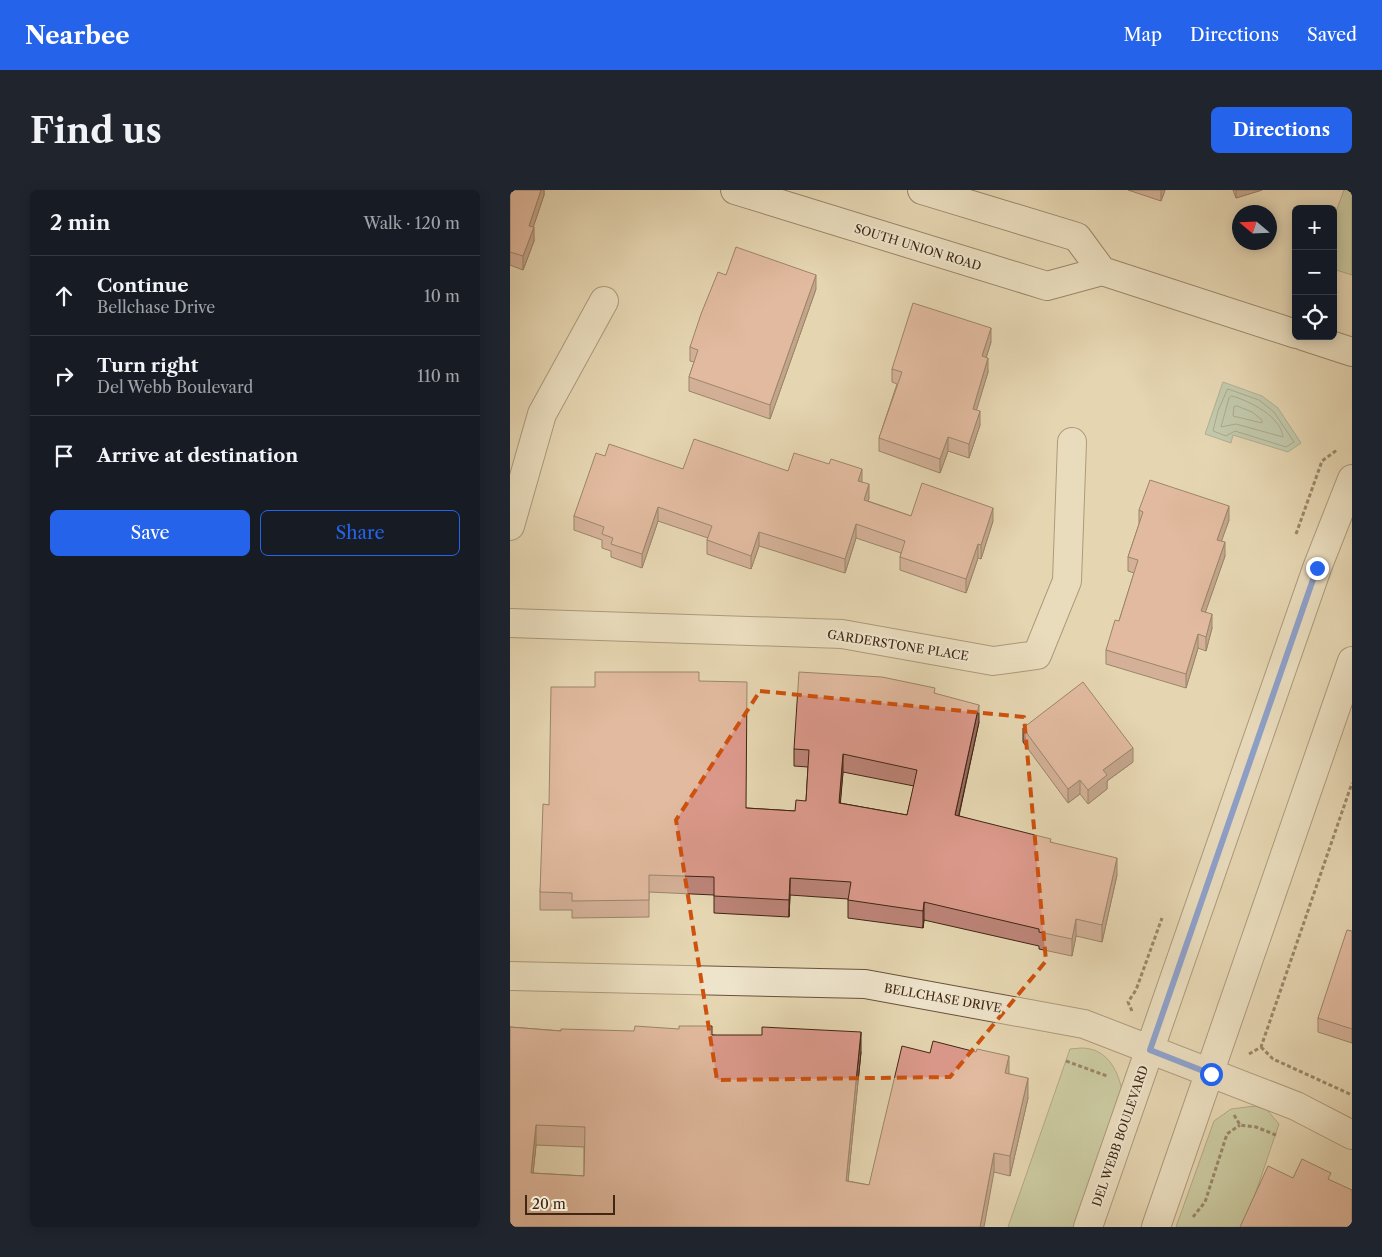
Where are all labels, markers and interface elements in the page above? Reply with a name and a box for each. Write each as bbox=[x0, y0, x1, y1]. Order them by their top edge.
text: Nearbee bbox=[25, 21, 130, 50]
text: Map bbox=[1123, 24, 1162, 46]
text: Directions bbox=[1190, 24, 1279, 46]
text: Saved bbox=[1307, 24, 1357, 46]
button: Directions bbox=[1211, 107, 1352, 153]
text: Find us bbox=[30, 109, 162, 152]
north arrow bbox=[1232, 205, 1277, 250]
map controls bbox=[1292, 205, 1337, 340]
button: + bbox=[1292, 205, 1337, 250]
text: 2 min bbox=[50, 210, 110, 235]
text: Walk · 120 m bbox=[364, 213, 460, 233]
street label: SOUTH UNION ROAD bbox=[853, 221, 984, 274]
button: − bbox=[1292, 250, 1337, 295]
text: Continue bbox=[97, 274, 189, 297]
icon: ahead bbox=[50, 282, 78, 310]
text: 10 m bbox=[424, 286, 460, 306]
button: locate bbox=[1292, 295, 1337, 340]
text: Bellchase Drive bbox=[97, 297, 215, 317]
text: Turn right bbox=[97, 354, 198, 377]
icon: right bbox=[50, 362, 78, 390]
text: 110 m bbox=[417, 366, 460, 386]
text: Del Webb Boulevard bbox=[97, 377, 253, 397]
icon: arrive bbox=[50, 442, 78, 470]
text: Arrive at destination bbox=[97, 444, 298, 467]
button: Save bbox=[50, 510, 250, 556]
button: Share bbox=[260, 510, 460, 556]
route end bbox=[1306, 557, 1329, 580]
street label: GARDERSTONE PLACE bbox=[826, 626, 970, 664]
street label: BELLCHASE DRIVE bbox=[883, 980, 1003, 1016]
street label: DEL WEBB BOULEVARD bbox=[1089, 1063, 1151, 1209]
route start bbox=[1200, 1063, 1223, 1086]
scale bar bbox=[525, 1192, 615, 1215]
text: 20 m bbox=[532, 1195, 566, 1213]

